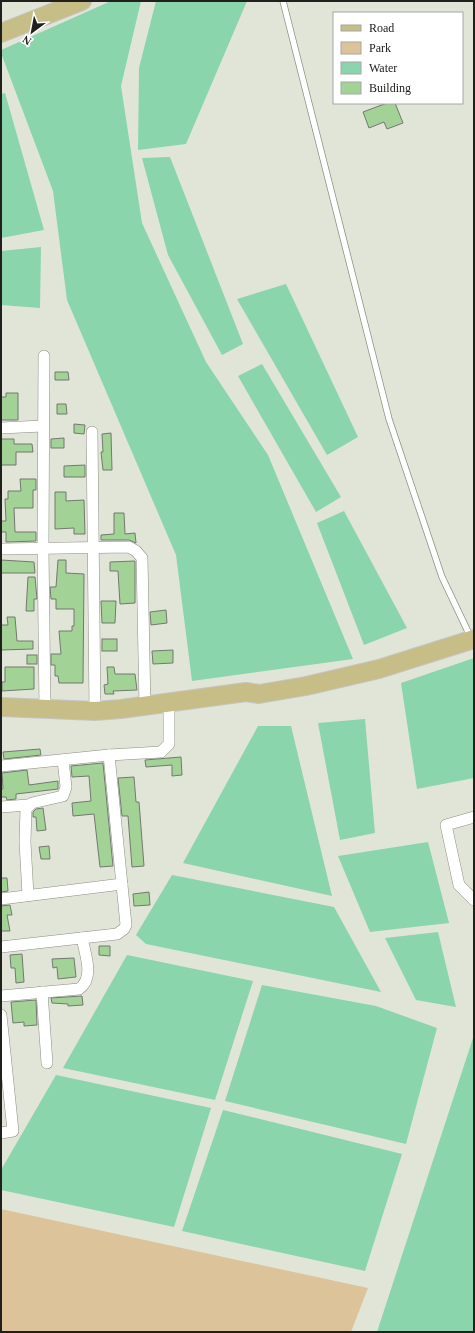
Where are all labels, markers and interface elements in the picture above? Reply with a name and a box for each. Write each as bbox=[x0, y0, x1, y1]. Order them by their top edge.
north arrow bbox=[12, 12, 52, 52]
legend bbox=[333, 12, 463, 104]
text: Road bbox=[369, 21, 394, 35]
text: N bbox=[20, 33, 33, 48]
text: Park bbox=[369, 41, 391, 55]
text: Water bbox=[369, 61, 397, 75]
text: Building bbox=[369, 81, 411, 95]

